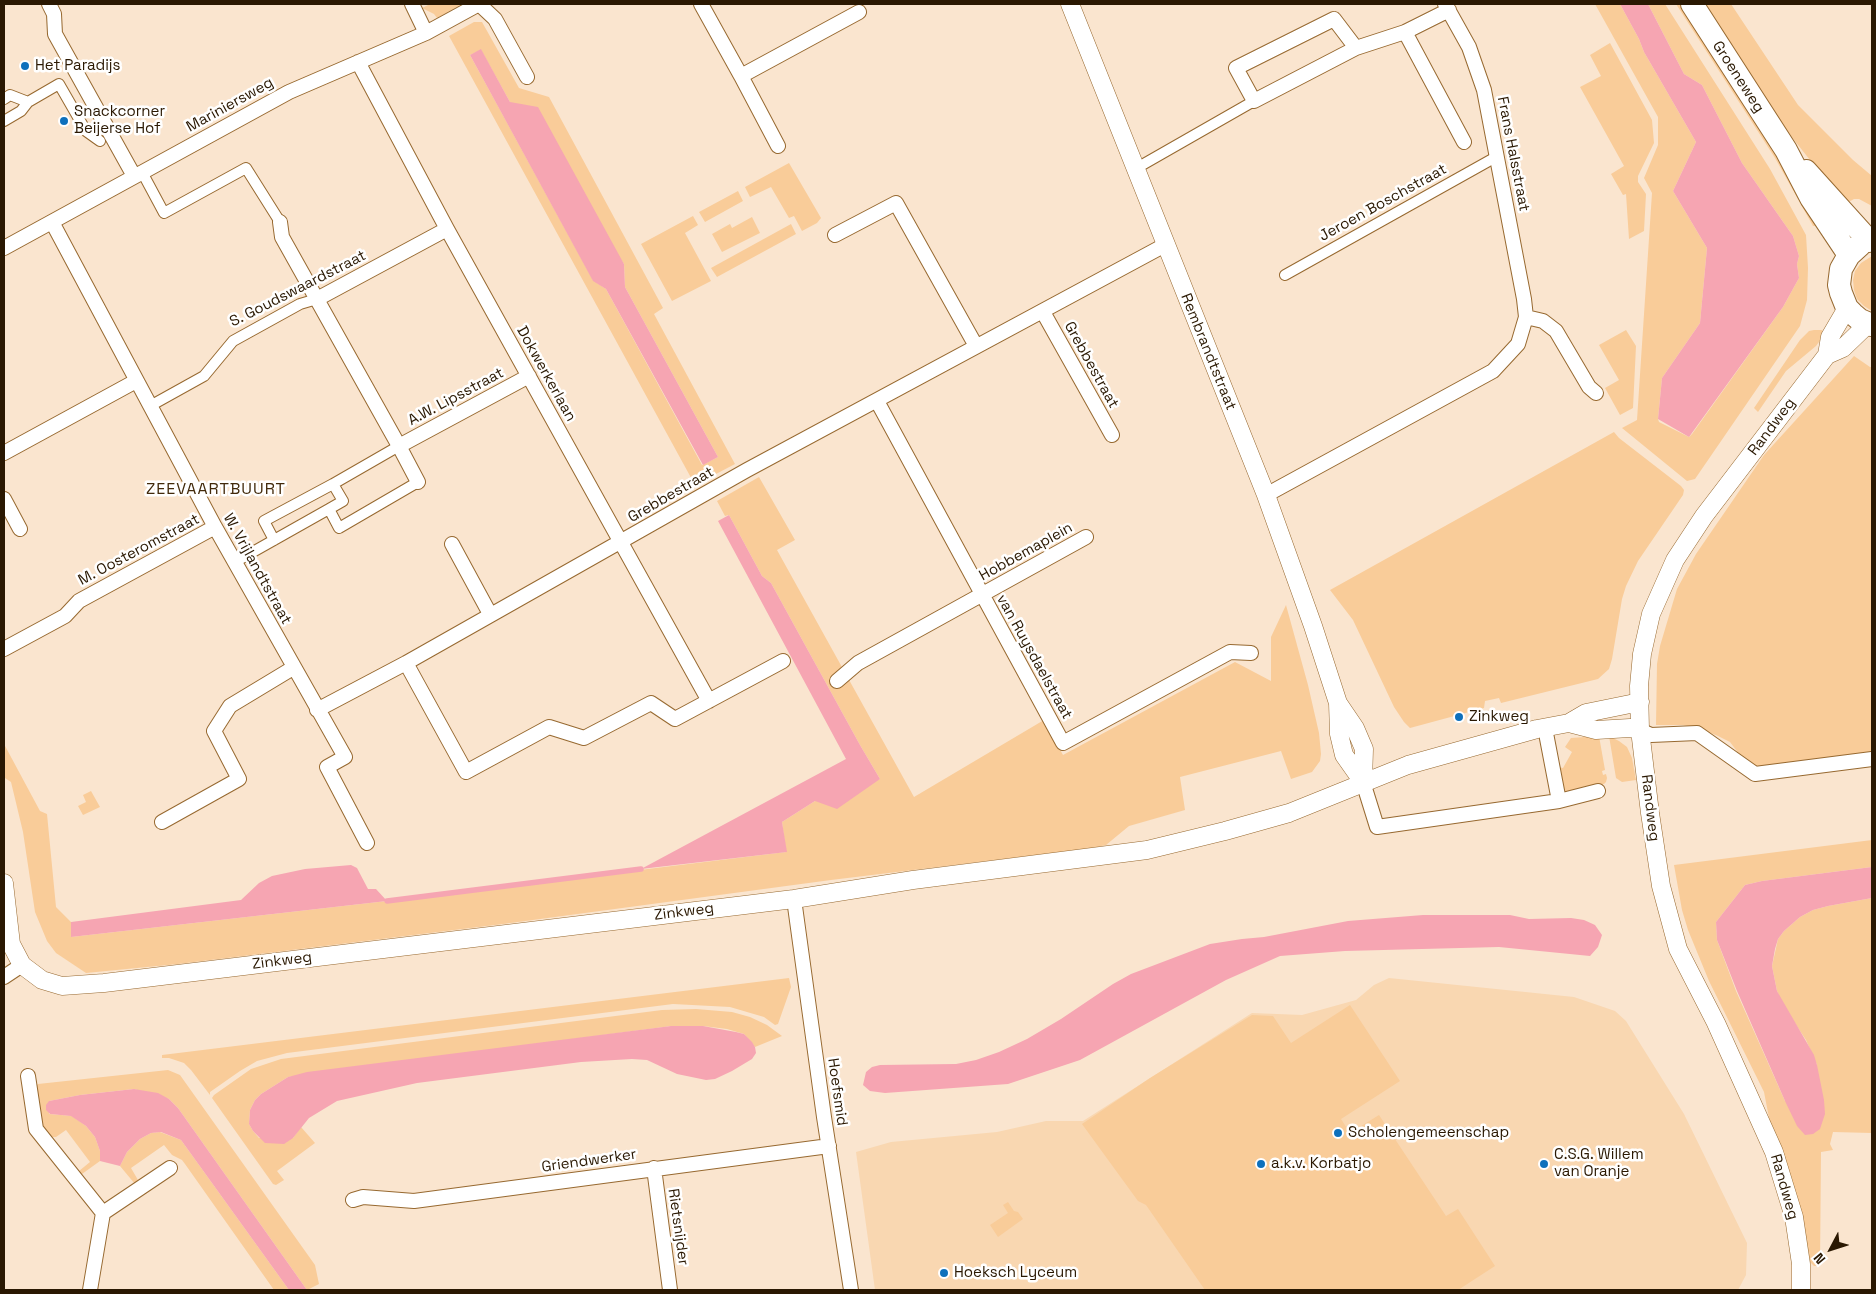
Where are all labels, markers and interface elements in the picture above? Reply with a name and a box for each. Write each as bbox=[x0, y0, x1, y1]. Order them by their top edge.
street label: Groeneweg bbox=[1708, 38, 1768, 116]
place label: Het Paradijs bbox=[35, 57, 120, 75]
marker: Het Paradijs bbox=[19, 60, 31, 72]
street label: Mariniersweg bbox=[184, 74, 276, 136]
street label: Frans Halsstraat bbox=[1493, 95, 1533, 213]
place label: Snackcorner Beijerse Hof bbox=[74, 103, 165, 138]
marker: Snackcorner Beijerse Hof bbox=[58, 115, 70, 127]
street label: Jeroen Boschstraat bbox=[1316, 160, 1450, 246]
street label: S. Goudswaardstraat bbox=[227, 247, 369, 331]
street label: Rembrandtstraat bbox=[1176, 291, 1240, 413]
street label: Grebbestraat bbox=[1060, 319, 1122, 411]
street label: Dokwerkerlaan bbox=[512, 323, 580, 425]
street label: A.W. Lipsstraat bbox=[405, 364, 507, 430]
street label: Randweg bbox=[1745, 395, 1799, 459]
street label: Grebbestraat bbox=[625, 463, 717, 527]
district label: ZEEVAARTBUURT bbox=[144, 480, 288, 500]
street label: M. Oosteromstraat bbox=[75, 510, 203, 590]
street label: W. Vrijlandtstraat bbox=[219, 510, 295, 628]
street label: Hobbemaplein bbox=[976, 519, 1076, 585]
street label: van Ruysdaelstraat bbox=[992, 592, 1076, 722]
place label: Zinkweg bbox=[1469, 708, 1529, 726]
marker: Zinkweg bbox=[1453, 711, 1465, 723]
street label: Randweg bbox=[1637, 773, 1663, 843]
street label: Zinkweg bbox=[653, 899, 715, 925]
street label: Zinkweg bbox=[251, 948, 313, 974]
street label: Hoefsmid bbox=[823, 1057, 851, 1127]
place label: Scholengemeenschap bbox=[1348, 1124, 1509, 1142]
marker: Scholengemeenschap bbox=[1332, 1127, 1344, 1139]
street label: Griendwerker bbox=[540, 1145, 638, 1177]
place label: C.S.G. Willem van Oranje bbox=[1554, 1146, 1644, 1181]
street label: Randweg bbox=[1766, 1152, 1802, 1222]
place label: a.k.v. Korbatjo bbox=[1271, 1155, 1371, 1173]
marker: a.k.v. Korbatjo bbox=[1255, 1158, 1267, 1170]
marker: C.S.G. Willem van Oranje bbox=[1538, 1158, 1550, 1170]
street label: Rietsnijder bbox=[664, 1187, 692, 1267]
north arrow bbox=[1806, 1224, 1856, 1274]
text: N bbox=[1810, 1249, 1829, 1268]
place label: Hoeksch Lyceum bbox=[954, 1264, 1077, 1282]
marker: Hoeksch Lyceum bbox=[938, 1267, 950, 1279]

